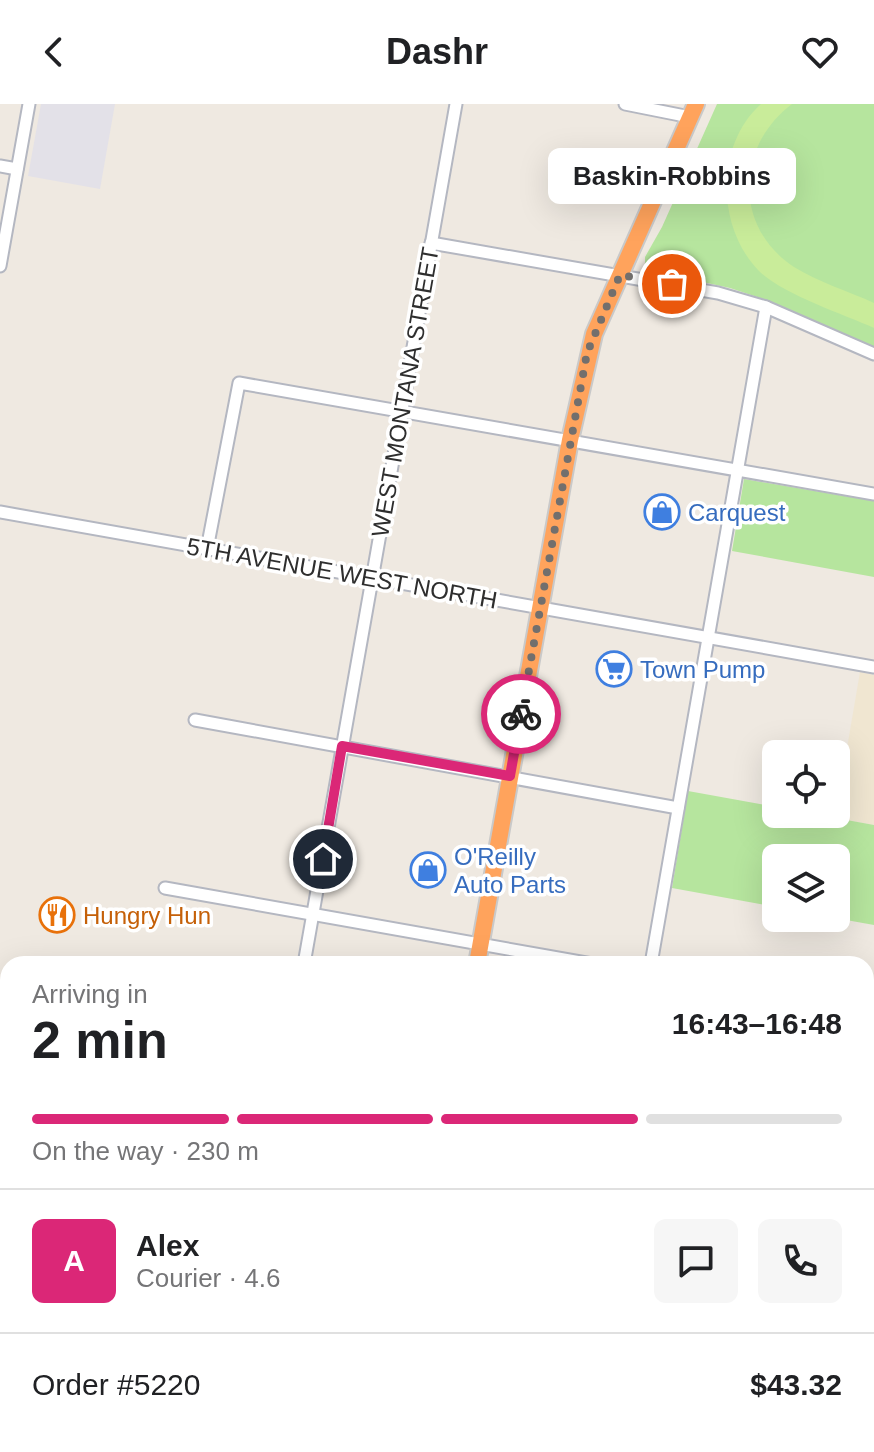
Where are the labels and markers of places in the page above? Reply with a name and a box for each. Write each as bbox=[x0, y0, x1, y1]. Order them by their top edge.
callout: Baskin-Robbins bbox=[548, 148, 796, 204]
pin bbox=[638, 250, 706, 318]
shop icon: Carquest bbox=[643, 493, 681, 531]
place label: Carquest bbox=[688, 499, 786, 526]
supermarket icon: Town Pump bbox=[595, 650, 633, 688]
place label: Town Pump bbox=[640, 656, 765, 683]
pin bbox=[289, 825, 357, 893]
place label: O'Reilly Auto Parts bbox=[454, 843, 566, 898]
shop icon: O'Reilly Auto Parts bbox=[409, 851, 447, 889]
restaurant icon: Hungry Hun bbox=[38, 896, 76, 934]
place label: Hungry Hun bbox=[83, 902, 211, 929]

